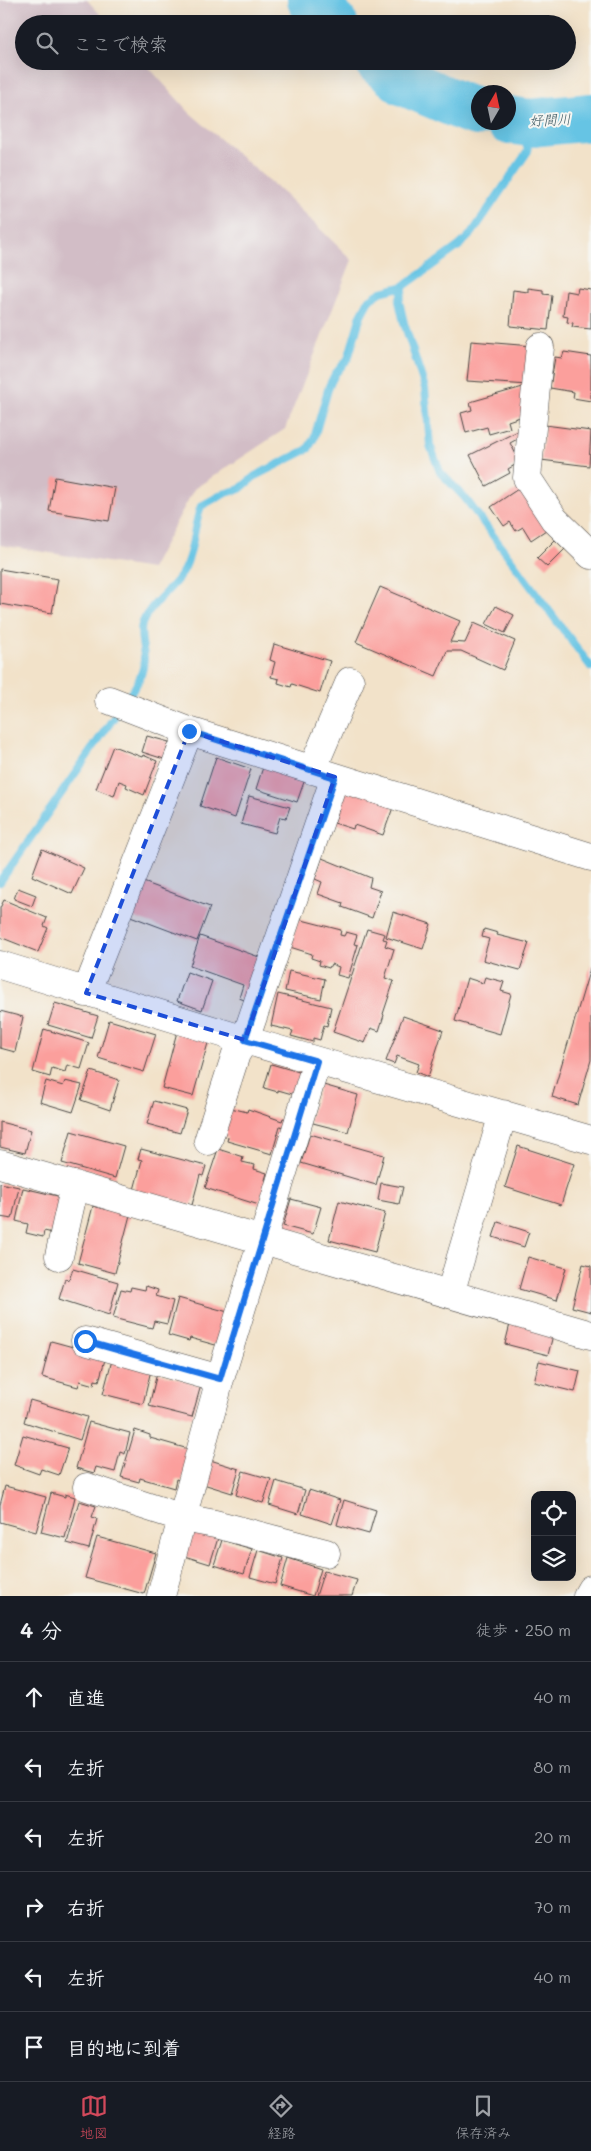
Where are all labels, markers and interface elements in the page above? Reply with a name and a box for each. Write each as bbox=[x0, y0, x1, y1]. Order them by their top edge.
search box bbox=[15, 15, 576, 70]
icon: search bbox=[33, 29, 61, 57]
text: ここで検索 bbox=[73, 31, 168, 56]
north arrow bbox=[471, 85, 516, 130]
water label: 好間川 bbox=[529, 109, 571, 130]
route end bbox=[178, 720, 201, 743]
route start bbox=[74, 1330, 97, 1353]
map controls bbox=[531, 1491, 576, 1581]
button: locate bbox=[531, 1491, 576, 1536]
button: layers bbox=[531, 1536, 576, 1581]
text: 4 分 bbox=[20, 1616, 62, 1643]
text: 徒歩 · 250 m bbox=[476, 1619, 571, 1640]
icon: ahead bbox=[20, 1683, 48, 1711]
text: 直進 bbox=[67, 1685, 105, 1710]
text: 40 m bbox=[534, 1686, 571, 1707]
icon: left bbox=[20, 1753, 48, 1781]
text: 左折 bbox=[67, 1755, 105, 1780]
text: 80 m bbox=[534, 1756, 571, 1777]
icon: left bbox=[20, 1823, 48, 1851]
text: 左折 bbox=[67, 1825, 105, 1850]
text: 20 m bbox=[534, 1826, 571, 1847]
icon: right bbox=[20, 1893, 48, 1921]
text: 右折 bbox=[67, 1895, 105, 1920]
text: 70 m bbox=[534, 1896, 571, 1917]
icon: left bbox=[20, 1963, 48, 1991]
text: 左折 bbox=[67, 1965, 105, 1990]
text: 40 m bbox=[534, 1966, 571, 1987]
icon: arrive bbox=[20, 2033, 48, 2061]
text: 目的地に到着 bbox=[67, 2035, 181, 2060]
tab: 地図 bbox=[80, 2092, 108, 2142]
tab: 経路 bbox=[267, 2092, 295, 2142]
tab: 保存済み bbox=[455, 2092, 511, 2142]

